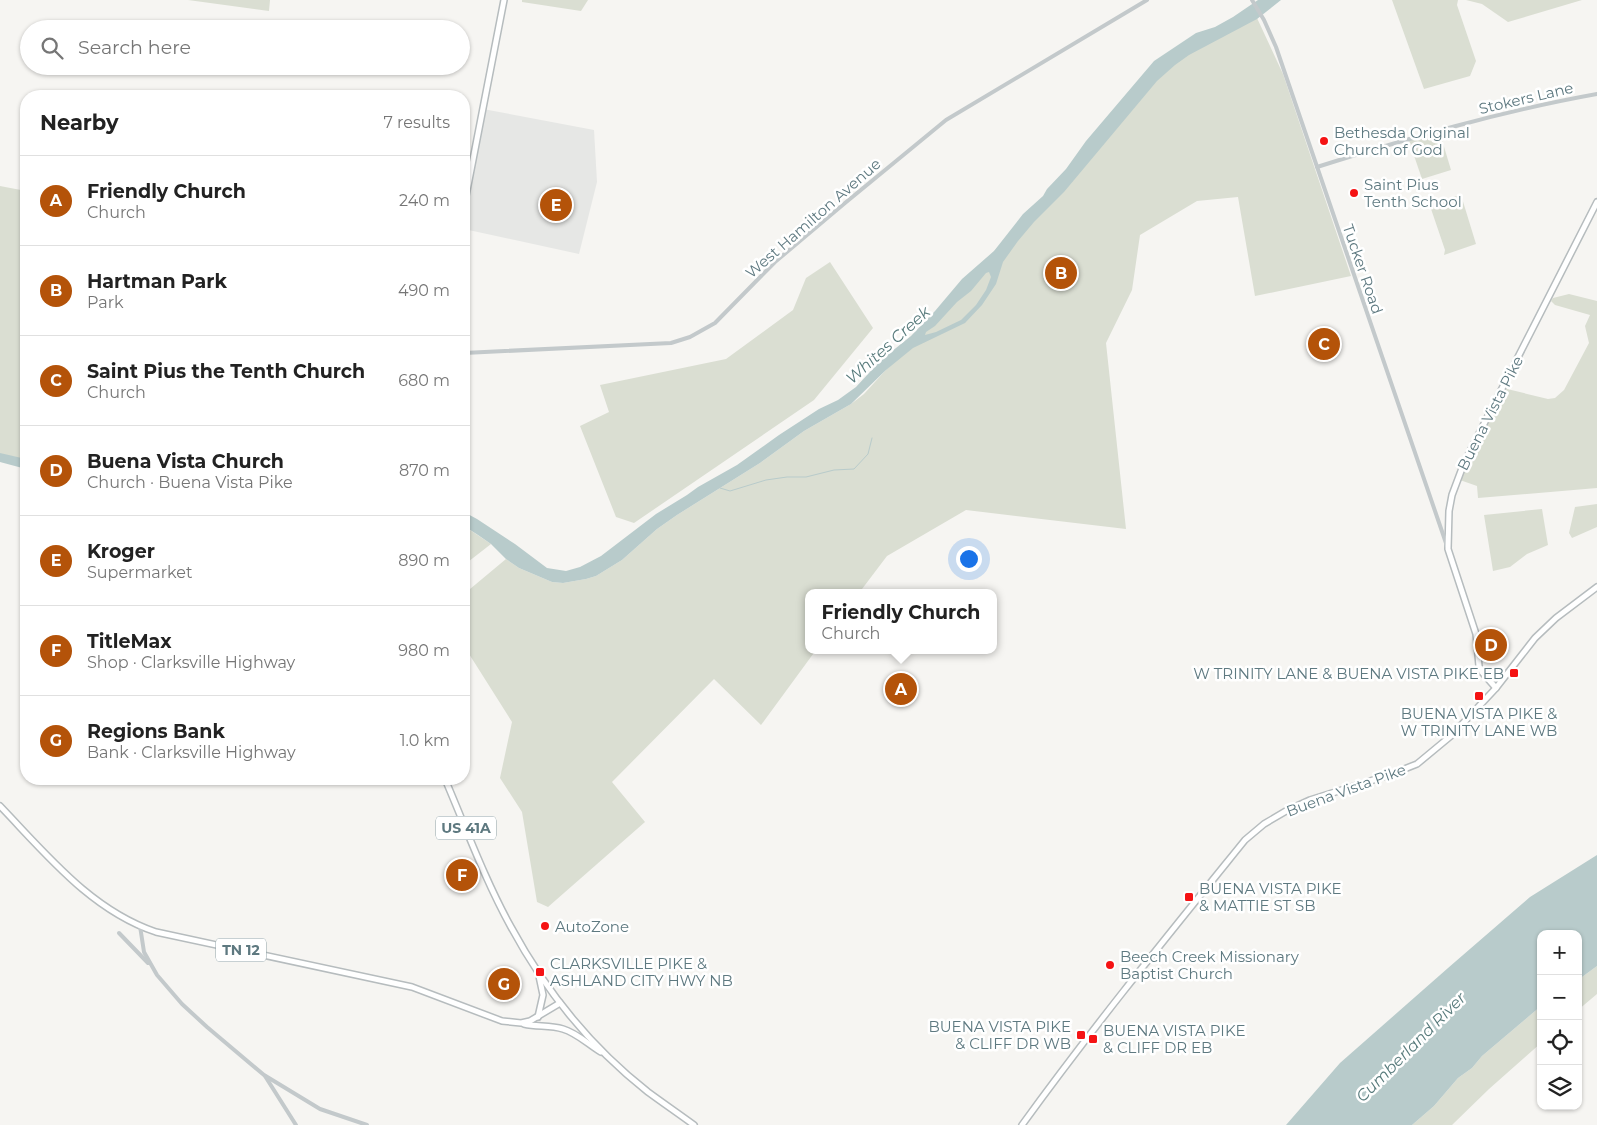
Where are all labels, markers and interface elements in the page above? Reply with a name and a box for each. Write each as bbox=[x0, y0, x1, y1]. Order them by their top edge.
search box bbox=[20, 20, 470, 75]
icon: search bbox=[38, 34, 66, 62]
text: Search here bbox=[78, 36, 191, 59]
street label: Stokers Lane bbox=[1477, 78, 1575, 118]
text: Nearby bbox=[40, 110, 119, 135]
text: 7 results bbox=[383, 113, 450, 132]
place label: Bethesda Original Church of God bbox=[1334, 123, 1470, 159]
marker: Bethesda Original Church of God bbox=[1318, 135, 1330, 147]
street label: West Hamilton Avenue bbox=[741, 154, 885, 282]
place label: Saint Pius Tenth School bbox=[1364, 175, 1462, 211]
text: Friendly Church bbox=[87, 180, 246, 203]
pin: E bbox=[540, 186, 572, 224]
marker: Saint Pius Tenth School bbox=[1348, 187, 1360, 199]
text: A bbox=[50, 191, 62, 210]
text: 240 m bbox=[399, 191, 450, 210]
text: Church bbox=[87, 203, 146, 222]
street label: Tucker Road bbox=[1339, 222, 1387, 316]
pin: B bbox=[1045, 254, 1077, 292]
text: Hartman Park bbox=[87, 270, 227, 293]
text: B bbox=[50, 281, 62, 300]
text: 490 m bbox=[398, 281, 450, 300]
text: Park bbox=[87, 293, 124, 312]
water label: Whites Creek bbox=[842, 301, 935, 388]
pin: C bbox=[1308, 325, 1340, 363]
street label: Buena Vista Pike bbox=[1453, 353, 1527, 473]
text: Saint Pius the Tenth Church bbox=[87, 360, 365, 383]
text: C bbox=[50, 371, 62, 390]
text: 680 m bbox=[398, 371, 450, 390]
text: Church bbox=[87, 383, 146, 402]
text: Buena Vista Church bbox=[87, 450, 284, 473]
text: D bbox=[49, 461, 63, 480]
text: 870 m bbox=[399, 461, 450, 480]
text: Church · Buena Vista Pike bbox=[87, 473, 293, 492]
text: Kroger bbox=[87, 540, 155, 563]
your location bbox=[956, 546, 982, 572]
text: E bbox=[51, 551, 61, 570]
text: 890 m bbox=[398, 551, 450, 570]
text: Supermarket bbox=[87, 563, 193, 582]
popup bbox=[805, 589, 997, 654]
text: Friendly Church bbox=[822, 601, 980, 624]
text: Church bbox=[822, 624, 880, 643]
pin: D bbox=[1475, 626, 1507, 664]
text: TitleMax bbox=[87, 630, 172, 653]
text: F bbox=[51, 641, 61, 660]
text: 980 m bbox=[398, 641, 450, 660]
text: Shop · Clarksville Highway bbox=[87, 653, 295, 672]
place label: W TRINITY LANE & BUENA VISTA PIKE EB bbox=[1193, 664, 1504, 683]
marker: W TRINITY LANE & BUENA VISTA PIKE EB bbox=[1508, 667, 1520, 679]
pin: A bbox=[885, 670, 917, 708]
marker: BUENA VISTA PIKE & W TRINITY LANE WB bbox=[1473, 690, 1485, 702]
place label: BUENA VISTA PIKE & W TRINITY LANE WB bbox=[1401, 704, 1557, 740]
text: Regions Bank bbox=[87, 720, 225, 743]
text: G bbox=[50, 731, 62, 750]
text: 1.0 km bbox=[400, 731, 450, 750]
text: Bank · Clarksville Highway bbox=[87, 743, 296, 762]
street label: Buena Vista Pike bbox=[1284, 760, 1408, 820]
road number: US 41A bbox=[436, 816, 496, 840]
pin: F bbox=[446, 856, 478, 894]
place label: BUENA VISTA PIKE & MATTIE ST SB bbox=[1199, 879, 1342, 915]
marker: BUENA VISTA PIKE & MATTIE ST SB bbox=[1183, 891, 1195, 903]
place label: AutoZone bbox=[555, 917, 629, 936]
marker: AutoZone bbox=[539, 920, 551, 932]
map controls bbox=[1537, 930, 1582, 1110]
button: + bbox=[1537, 930, 1582, 975]
road number: TN 12 bbox=[216, 938, 266, 962]
place label: Beech Creek Missionary Baptist Church bbox=[1120, 947, 1300, 983]
place label: CLARKSVILLE PIKE & ASHLAND CITY HWY NB bbox=[550, 954, 733, 990]
marker: Beech Creek Missionary Baptist Church bbox=[1104, 959, 1116, 971]
pin: G bbox=[488, 965, 520, 1003]
marker: CLARKSVILLE PIKE & ASHLAND CITY HWY NB bbox=[534, 966, 546, 978]
button: − bbox=[1537, 975, 1582, 1020]
water label: Cumberland River bbox=[1352, 988, 1470, 1106]
place label: BUENA VISTA PIKE & CLIFF DR WB bbox=[928, 1017, 1071, 1053]
button: locate bbox=[1537, 1020, 1582, 1065]
place label: BUENA VISTA PIKE & CLIFF DR EB bbox=[1103, 1021, 1246, 1057]
marker: BUENA VISTA PIKE & CLIFF DR WB bbox=[1075, 1029, 1087, 1041]
marker: BUENA VISTA PIKE & CLIFF DR EB bbox=[1087, 1033, 1099, 1045]
button: layers bbox=[1537, 1065, 1582, 1110]

